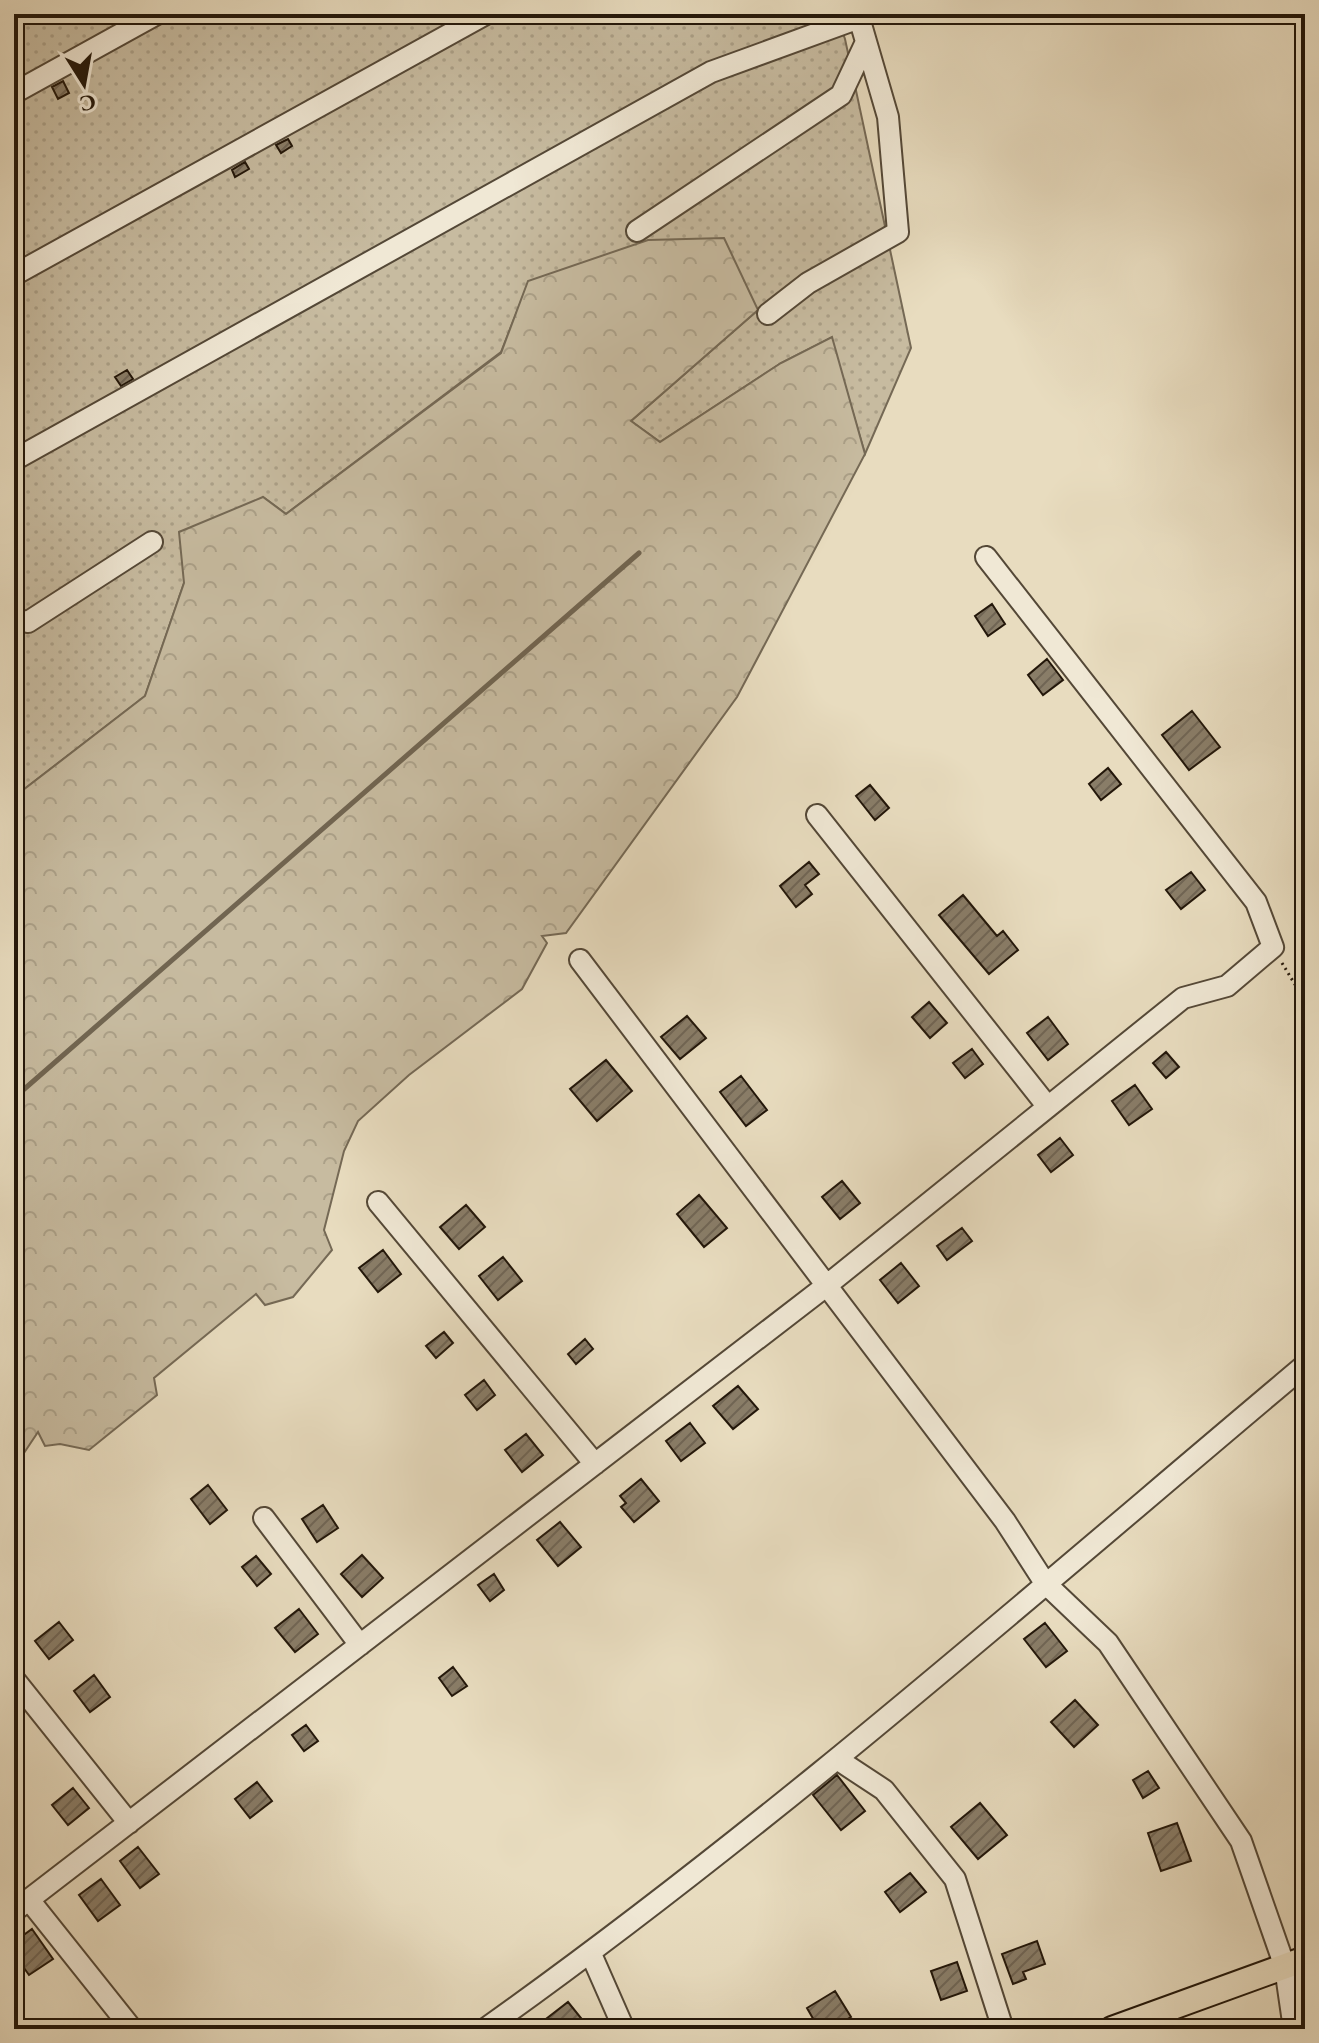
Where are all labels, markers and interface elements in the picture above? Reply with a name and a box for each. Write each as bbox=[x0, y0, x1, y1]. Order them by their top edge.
north arrow bbox=[44, 44, 124, 124]
text: С bbox=[77, 87, 98, 119]

